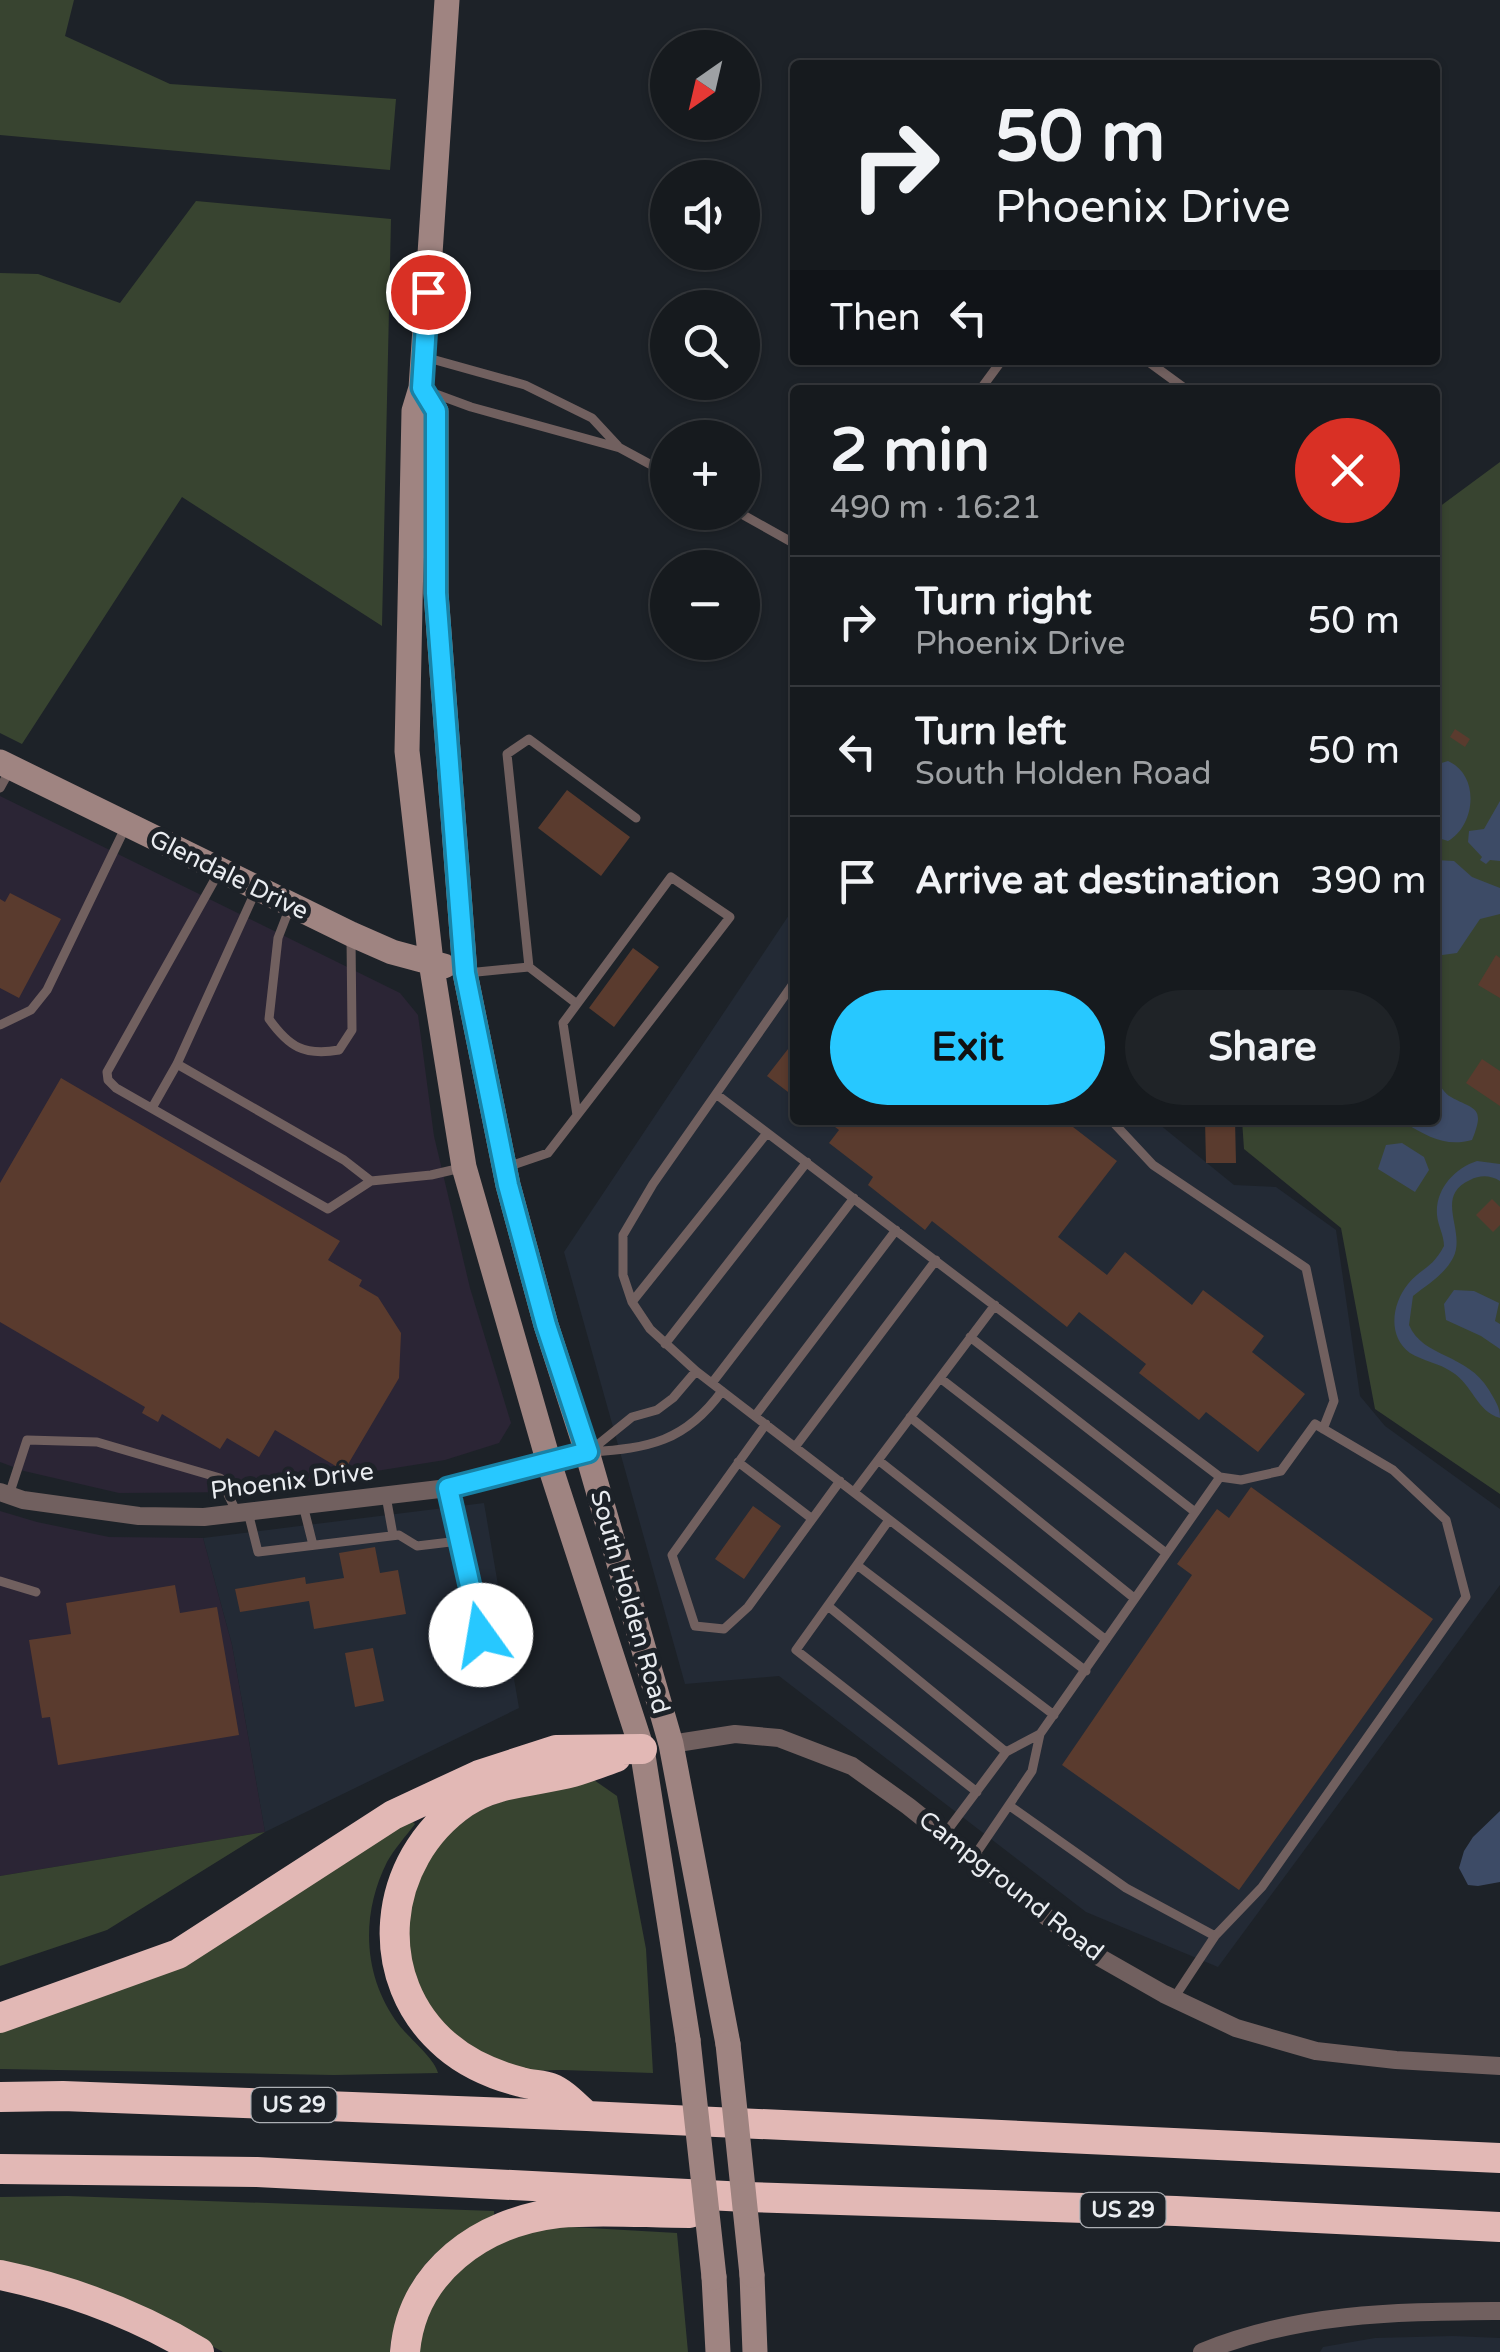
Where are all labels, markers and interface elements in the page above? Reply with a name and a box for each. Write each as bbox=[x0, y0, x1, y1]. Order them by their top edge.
north arrow bbox=[650, 30, 760, 140]
map controls bbox=[650, 30, 760, 660]
text: 50 m bbox=[995, 96, 1165, 180]
icon: right bbox=[830, 100, 960, 230]
button: sound bbox=[650, 160, 760, 270]
text: Phoenix Drive bbox=[995, 181, 1291, 235]
pin bbox=[386, 250, 471, 335]
icon: arrive bbox=[401, 265, 456, 320]
button: search bbox=[650, 290, 760, 400]
icon: left bbox=[941, 290, 996, 345]
text: Then bbox=[830, 295, 921, 341]
text: 2 min bbox=[830, 415, 990, 487]
button: close bbox=[1295, 418, 1400, 523]
button: + bbox=[650, 420, 760, 530]
text: 490 m · 16:21 bbox=[830, 489, 1042, 527]
button: − bbox=[650, 550, 760, 660]
text: Turn right bbox=[915, 579, 1092, 625]
icon: right bbox=[830, 594, 885, 649]
text: 50 m bbox=[1308, 598, 1400, 644]
text: Phoenix Drive bbox=[915, 625, 1125, 663]
text: Turn left bbox=[915, 709, 1066, 755]
icon: left bbox=[830, 724, 885, 779]
text: 50 m bbox=[1308, 728, 1400, 774]
text: South Holden Road bbox=[915, 755, 1211, 793]
street label: Glendale Drive bbox=[145, 824, 313, 926]
icon: arrive bbox=[830, 854, 885, 909]
text: Arrive at destination bbox=[915, 858, 1280, 904]
text: 390 m bbox=[1310, 858, 1426, 904]
button: Exit bbox=[830, 990, 1105, 1105]
button: Share bbox=[1125, 990, 1400, 1105]
street label: Phoenix Drive bbox=[209, 1456, 375, 1506]
street label: South Holden Road bbox=[584, 1487, 676, 1717]
position arrow bbox=[429, 1583, 533, 1687]
street label: Campground Road bbox=[913, 1805, 1109, 1967]
road number: US 29 bbox=[252, 2088, 336, 2122]
road number: US 29 bbox=[1080, 2193, 1166, 2227]

